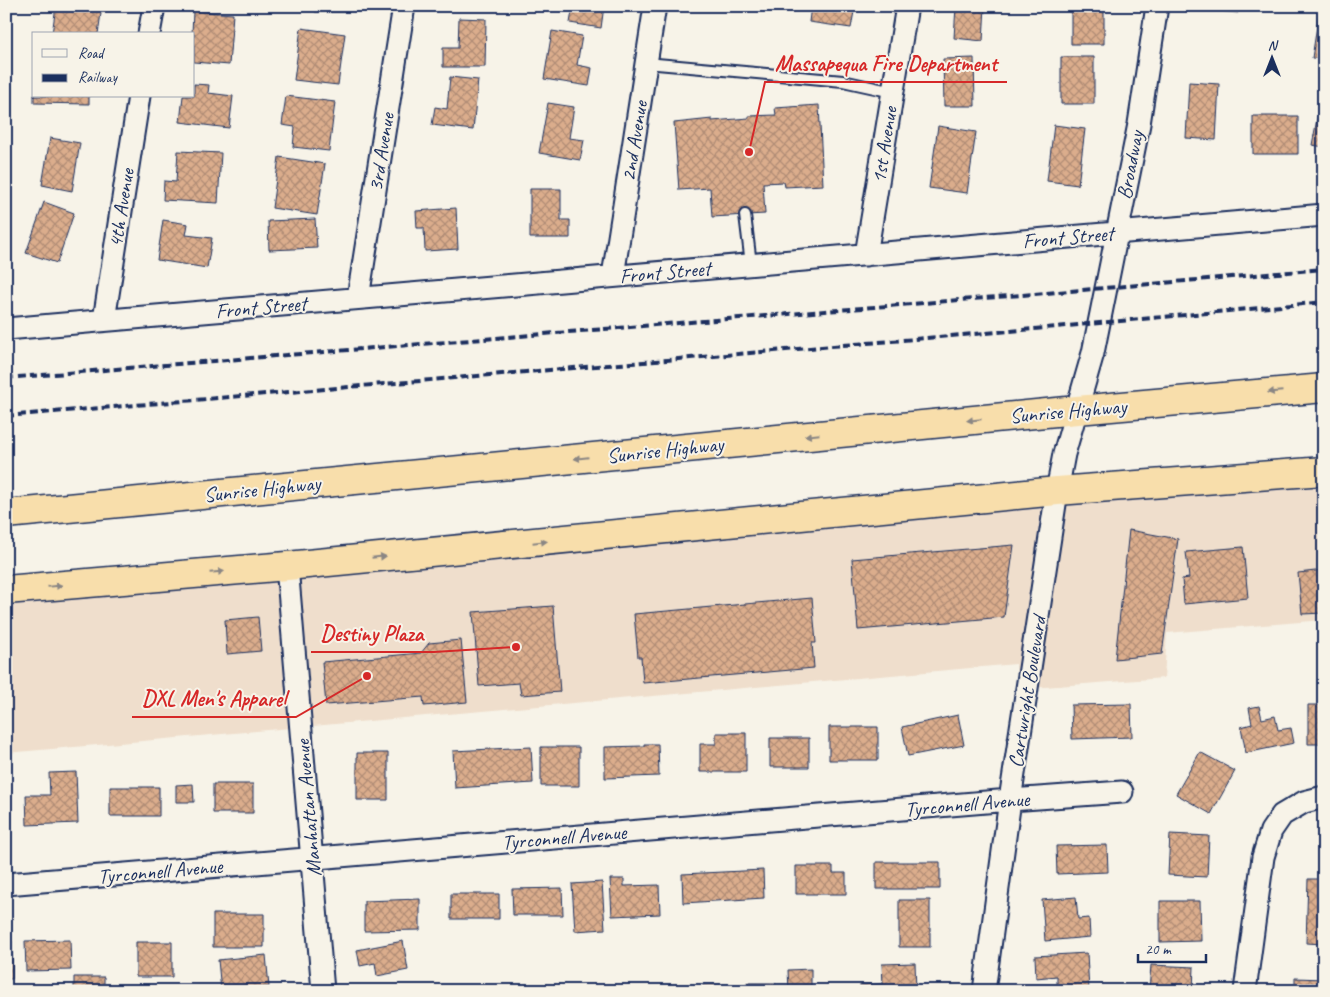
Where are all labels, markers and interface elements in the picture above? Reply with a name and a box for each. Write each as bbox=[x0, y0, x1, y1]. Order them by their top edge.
legend bbox=[32, 32, 195, 98]
north arrow bbox=[1248, 32, 1298, 82]
text: N bbox=[1268, 37, 1279, 54]
text: Road bbox=[78, 44, 105, 63]
callout: Massapequa Fire Department bbox=[765, 45, 1007, 82]
text: Massapequa Fire Department bbox=[775, 50, 1000, 78]
text: Railway bbox=[78, 68, 119, 87]
street label: 2nd Avenue bbox=[615, 98, 653, 183]
street label: 1st Avenue bbox=[865, 104, 903, 185]
street label: 3rd Avenue bbox=[362, 110, 400, 193]
street label: Broadway bbox=[1111, 127, 1150, 201]
street label: 4th Avenue bbox=[102, 166, 140, 249]
street label: Front Street bbox=[1021, 220, 1118, 254]
street label: Front Street bbox=[618, 255, 715, 289]
street label: Front Street bbox=[214, 290, 311, 324]
one-way arrow bbox=[1267, 389, 1283, 397]
street label: Sunrise Highway bbox=[1009, 393, 1129, 429]
one-way arrow bbox=[966, 416, 982, 424]
street label: Sunrise Highway bbox=[605, 431, 726, 469]
one-way arrow bbox=[804, 431, 820, 439]
one-way arrow bbox=[572, 454, 588, 462]
street label: Sunrise Highway bbox=[202, 470, 323, 508]
one-way arrow bbox=[533, 537, 549, 545]
one-way arrow bbox=[371, 553, 387, 561]
one-way arrow bbox=[209, 568, 225, 576]
one-way arrow bbox=[47, 581, 63, 589]
street label: Cartwright Boulevard bbox=[1002, 611, 1052, 770]
callout: Destiny Plaza bbox=[311, 615, 434, 652]
text: Destiny Plaza bbox=[321, 620, 426, 648]
callout: DXL Men's Apparel bbox=[132, 680, 296, 717]
text: DXL Men's Apparel bbox=[142, 685, 290, 713]
street label: Manhattan Avenue bbox=[289, 737, 327, 877]
street label: Tyrconnell Avenue bbox=[904, 786, 1031, 822]
street label: Tyrconnell Avenue bbox=[501, 819, 628, 855]
street label: Tyrconnell Avenue bbox=[97, 853, 224, 889]
scale bar bbox=[1138, 932, 1205, 964]
text: 20 m bbox=[1145, 940, 1172, 959]

